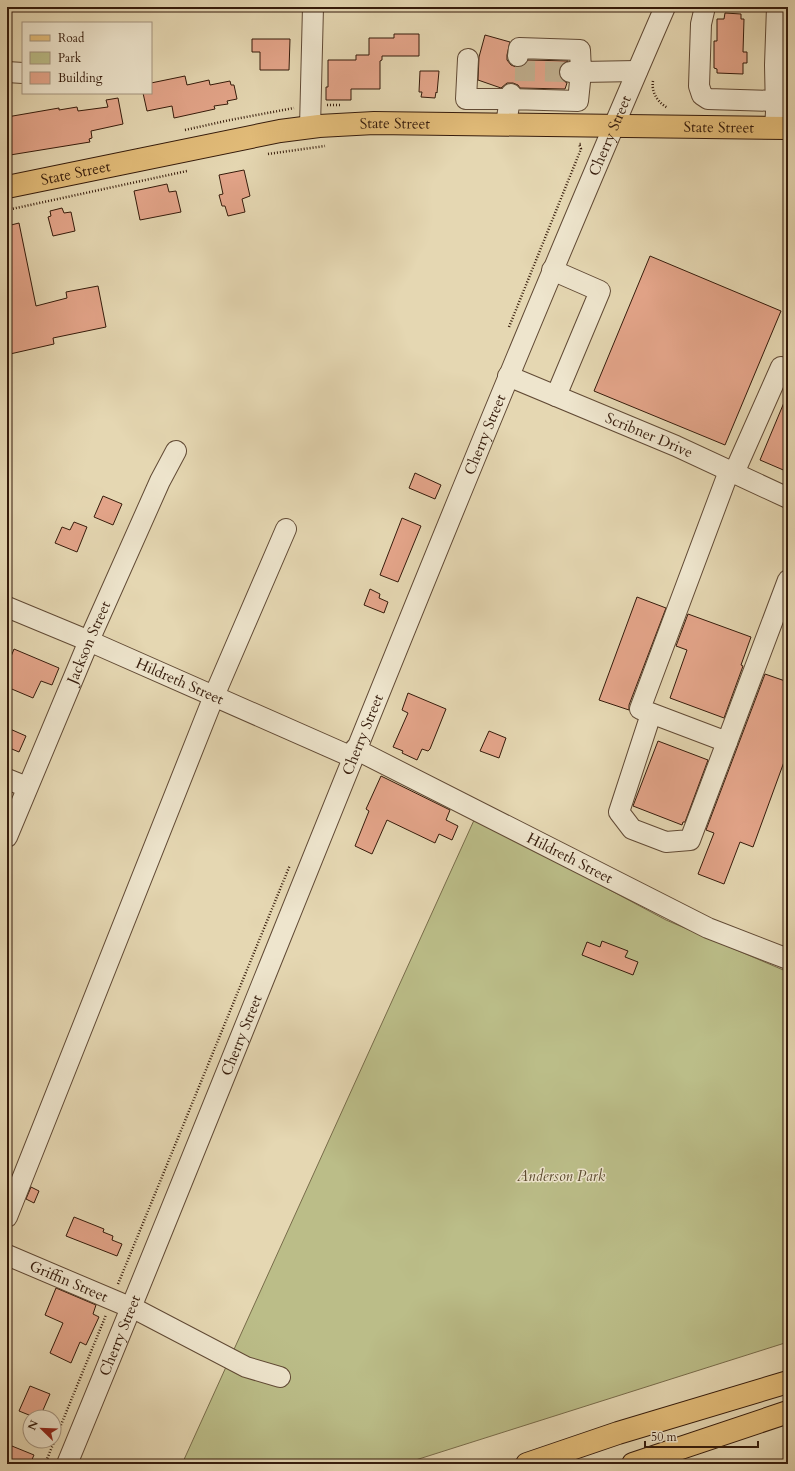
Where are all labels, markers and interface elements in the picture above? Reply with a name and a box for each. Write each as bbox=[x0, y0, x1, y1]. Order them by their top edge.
legend bbox=[22, 22, 152, 94]
text: Road bbox=[58, 30, 85, 46]
text: Park bbox=[58, 50, 82, 66]
text: Building bbox=[58, 70, 103, 86]
street label: Cherry Street bbox=[584, 92, 636, 179]
street label: State Street bbox=[359, 113, 431, 134]
street label: State Street bbox=[684, 117, 754, 138]
street label: State Street bbox=[39, 156, 112, 190]
street label: Cherry Street bbox=[459, 391, 510, 478]
street label: Scribner Drive bbox=[602, 408, 696, 463]
street label: Jackson Street bbox=[61, 598, 115, 689]
street label: Hildreth Street bbox=[133, 653, 227, 709]
street label: Cherry Street bbox=[337, 691, 388, 778]
street label: Hildreth Street bbox=[523, 828, 617, 888]
street label: Cherry Street bbox=[216, 991, 267, 1079]
park label: Anderson Park bbox=[516, 1166, 606, 1186]
street label: Griffin Street bbox=[26, 1256, 111, 1307]
street label: Cherry Street bbox=[94, 1292, 145, 1379]
north arrow bbox=[22, 1409, 62, 1449]
text: N bbox=[24, 1418, 42, 1433]
scale bar bbox=[645, 1423, 758, 1449]
text: 50 m bbox=[651, 1429, 678, 1445]

